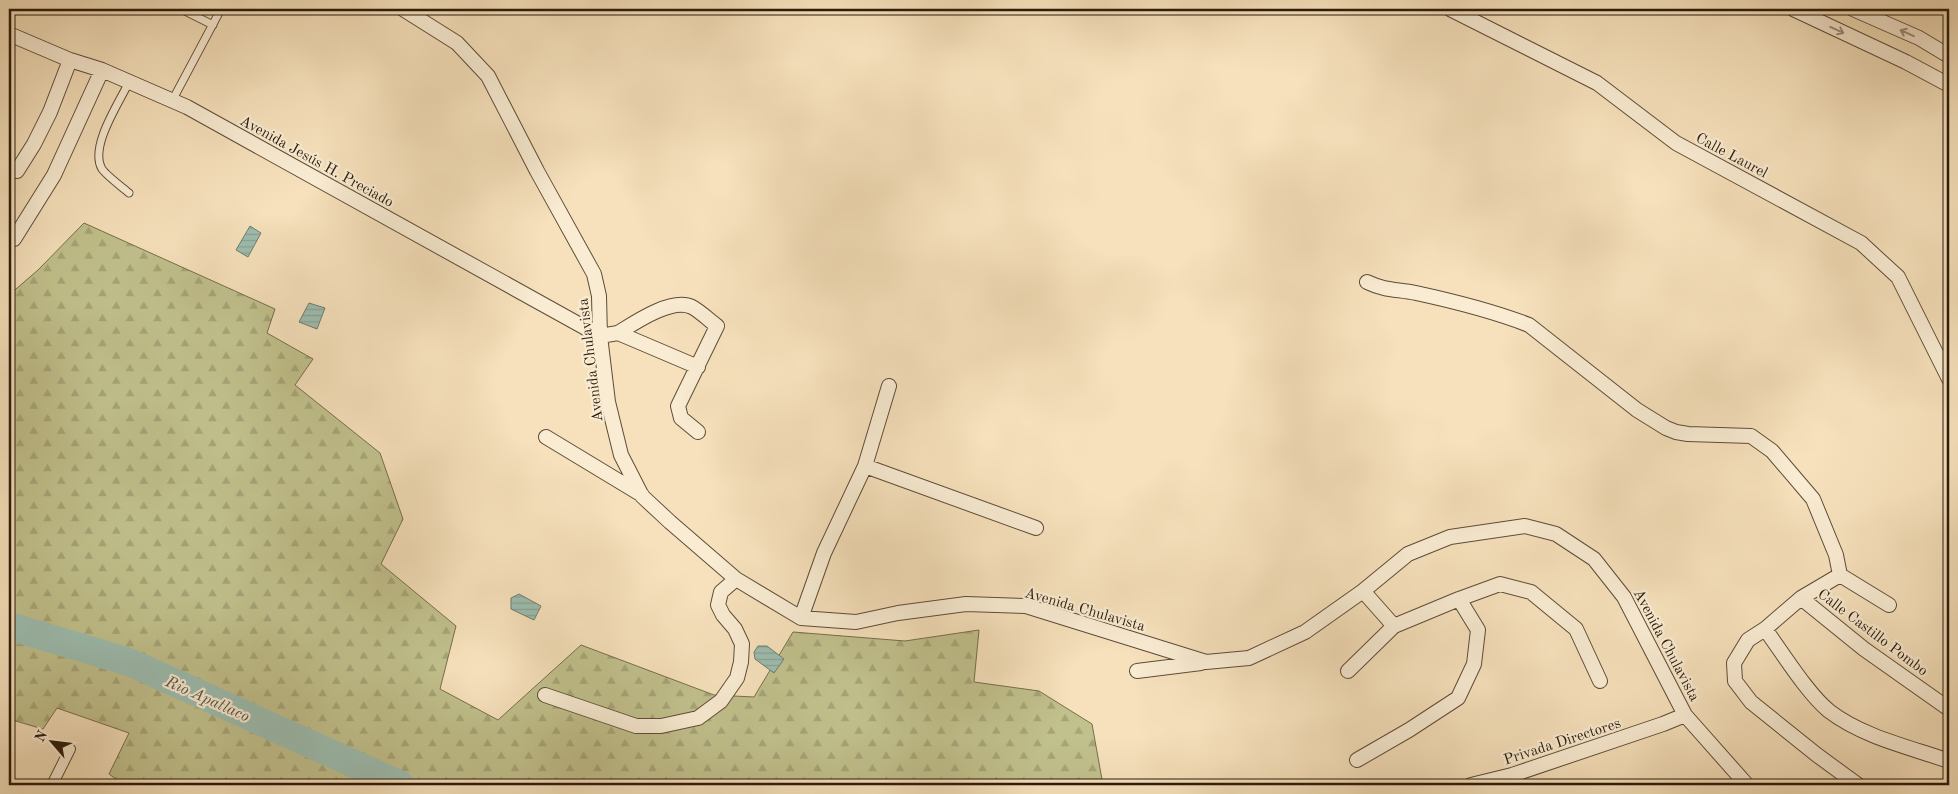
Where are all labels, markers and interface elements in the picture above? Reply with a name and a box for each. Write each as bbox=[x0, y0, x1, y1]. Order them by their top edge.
one-way arrow bbox=[1830, 25, 1845, 35]
one-way arrow bbox=[1900, 27, 1915, 37]
street label: Avenida Jesús H. Preciado bbox=[237, 114, 396, 211]
street label: Calle Laurel bbox=[1693, 131, 1770, 182]
street label: Avenida Chulavista bbox=[576, 296, 607, 423]
street label: Avenida Chulavista bbox=[1023, 586, 1147, 635]
street label: Avenida Chulavista bbox=[1630, 587, 1702, 705]
street label: Calle Castillo Pombo bbox=[1814, 587, 1930, 679]
water label: Rio Apatlaco bbox=[162, 674, 252, 725]
north arrow bbox=[28, 716, 78, 766]
street label: Privada Directores bbox=[1502, 716, 1623, 768]
text: N bbox=[33, 728, 50, 744]

